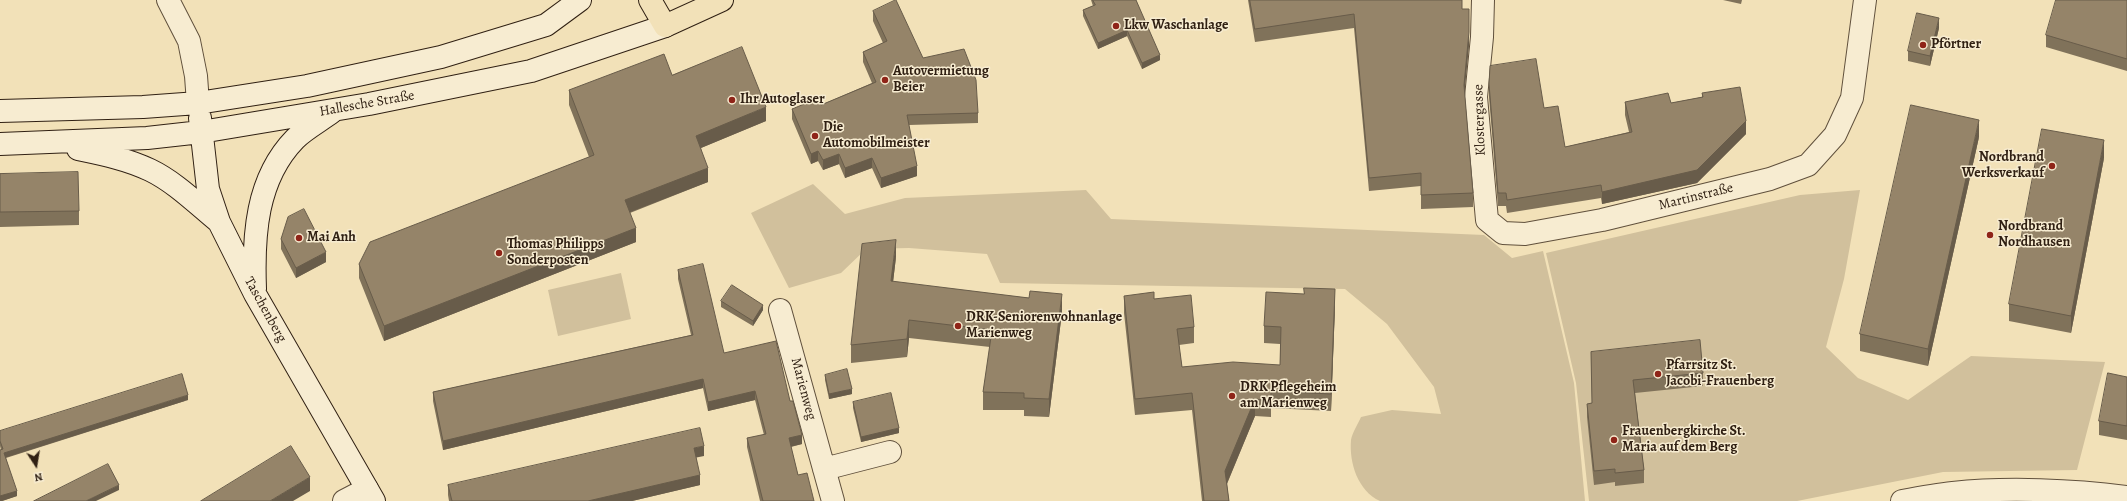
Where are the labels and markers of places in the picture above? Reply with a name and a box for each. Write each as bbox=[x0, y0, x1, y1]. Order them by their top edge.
place label: Lkw Waschanlage bbox=[1124, 18, 1229, 34]
marker: Lkw Waschanlage bbox=[1111, 21, 1121, 31]
place label: Pförtner bbox=[1931, 37, 1981, 53]
marker: Pförtner bbox=[1918, 40, 1928, 50]
place label: Autovermietung Beier bbox=[893, 64, 989, 96]
marker: Autovermietung Beier bbox=[880, 75, 890, 85]
place label: Ihr Autoglaser bbox=[740, 92, 825, 108]
marker: Ihr Autoglaser bbox=[727, 95, 737, 105]
place label: Die Automobilmeister bbox=[823, 120, 930, 152]
marker: Die Automobilmeister bbox=[810, 131, 820, 141]
place label: Nordbrand Werksverkauf bbox=[1962, 150, 2044, 182]
marker: Nordbrand Werksverkauf bbox=[2047, 161, 2057, 171]
place label: Nordbrand Nordhausen bbox=[1998, 219, 2070, 252]
place label: Mai Anh bbox=[307, 230, 356, 246]
marker: Nordbrand Nordhausen bbox=[1985, 230, 1995, 240]
marker: Mai Anh bbox=[294, 233, 304, 243]
place label: Thomas Philipps Sonderposten bbox=[507, 237, 604, 270]
marker: Thomas Philipps Sonderposten bbox=[494, 248, 504, 258]
place label: DRK-Seniorenwohnanlage Marienweg bbox=[966, 310, 1122, 342]
marker: DRK-Seniorenwohnanlage Marienweg bbox=[953, 321, 963, 331]
place label: Pfarrsitz St. Jacobi-Frauenberg bbox=[1666, 358, 1774, 390]
marker: Pfarrsitz St. Jacobi-Frauenberg bbox=[1653, 369, 1663, 379]
place label: DRK Pflegeheim am Marienweg bbox=[1240, 380, 1337, 412]
marker: DRK Pflegeheim am Marienweg bbox=[1227, 391, 1237, 401]
place label: Frauenbergkirche St. Maria auf dem Berg bbox=[1622, 424, 1746, 456]
marker: Frauenbergkirche St. Maria auf dem Berg bbox=[1609, 435, 1619, 445]

